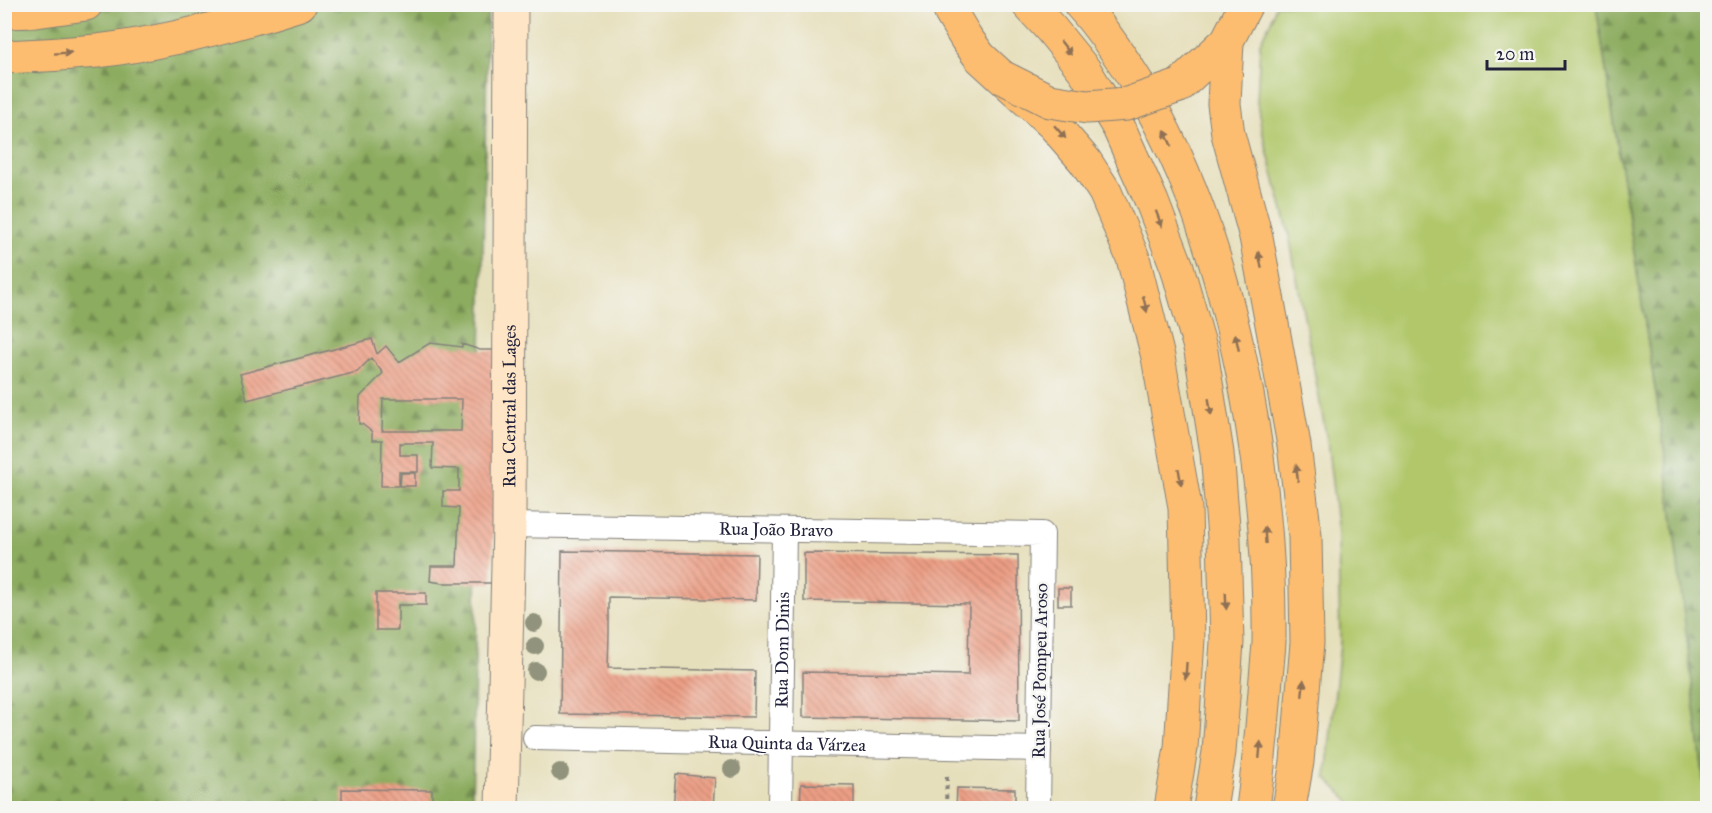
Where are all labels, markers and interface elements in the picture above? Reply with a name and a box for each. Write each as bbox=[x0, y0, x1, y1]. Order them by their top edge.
scale bar bbox=[1487, 33, 1565, 71]
one-way arrow bbox=[1060, 40, 1073, 56]
text: 20 m bbox=[1496, 43, 1534, 65]
one-way arrow bbox=[53, 49, 72, 58]
one-way arrow bbox=[1053, 124, 1066, 139]
one-way arrow bbox=[1163, 130, 1172, 147]
one-way arrow bbox=[1155, 210, 1164, 228]
one-way arrow bbox=[1255, 250, 1264, 269]
one-way arrow bbox=[1140, 295, 1150, 314]
street label: Rua Central das Lages bbox=[498, 324, 522, 488]
one-way arrow bbox=[1231, 333, 1241, 351]
one-way arrow bbox=[1205, 397, 1214, 416]
one-way arrow bbox=[1293, 463, 1302, 482]
one-way arrow bbox=[1176, 467, 1185, 486]
street label: Rua João Bravo bbox=[719, 518, 833, 541]
one-way arrow bbox=[1261, 525, 1270, 544]
street label: Rua José Pompeu Aroso bbox=[1027, 583, 1054, 759]
one-way arrow bbox=[1221, 591, 1231, 610]
street label: Rua Dom Dinis bbox=[770, 592, 794, 708]
one-way arrow bbox=[1181, 662, 1191, 681]
one-way arrow bbox=[1298, 678, 1308, 697]
street label: Rua Quinta da Várzea bbox=[708, 731, 867, 756]
one-way arrow bbox=[1256, 741, 1265, 760]

